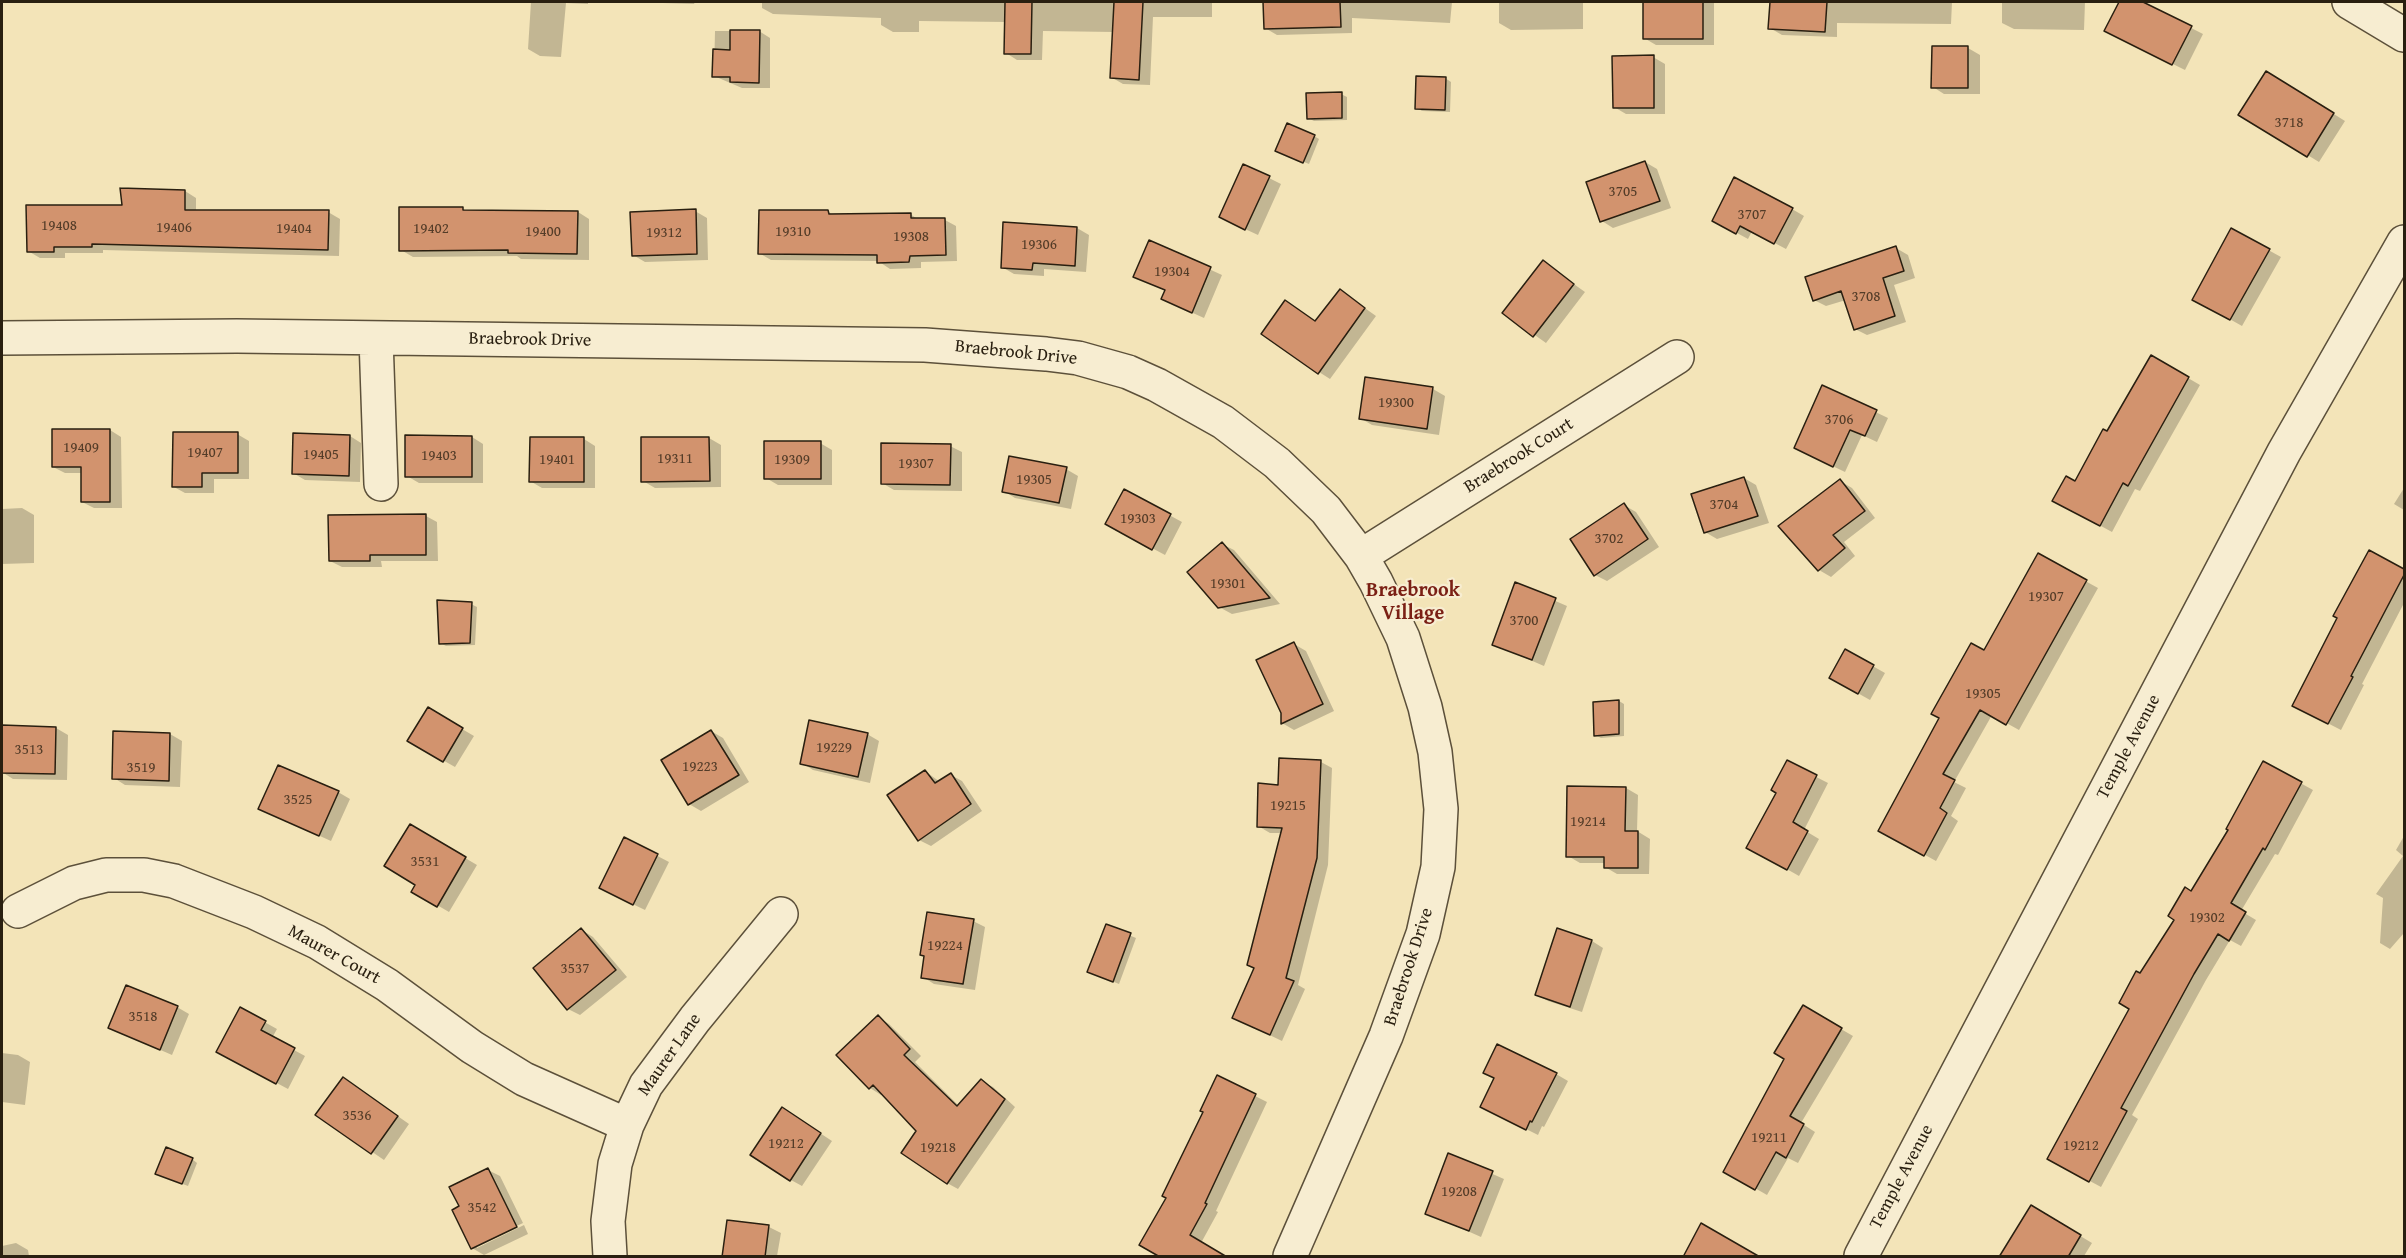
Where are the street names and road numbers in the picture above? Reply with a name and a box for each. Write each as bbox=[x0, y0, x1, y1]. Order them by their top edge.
street label: Braebrook Drive bbox=[468, 328, 592, 352]
street label: Braebrook Drive bbox=[954, 336, 1078, 370]
street label: Braebrook Court bbox=[1460, 414, 1578, 498]
street label: Temple Avenue bbox=[2092, 691, 2166, 803]
street label: Braebrook Drive bbox=[1380, 905, 1438, 1029]
street label: Maurer Court bbox=[284, 921, 384, 989]
street label: Maurer Lane bbox=[634, 1010, 706, 1100]
street label: Temple Avenue bbox=[1865, 1121, 1939, 1233]

